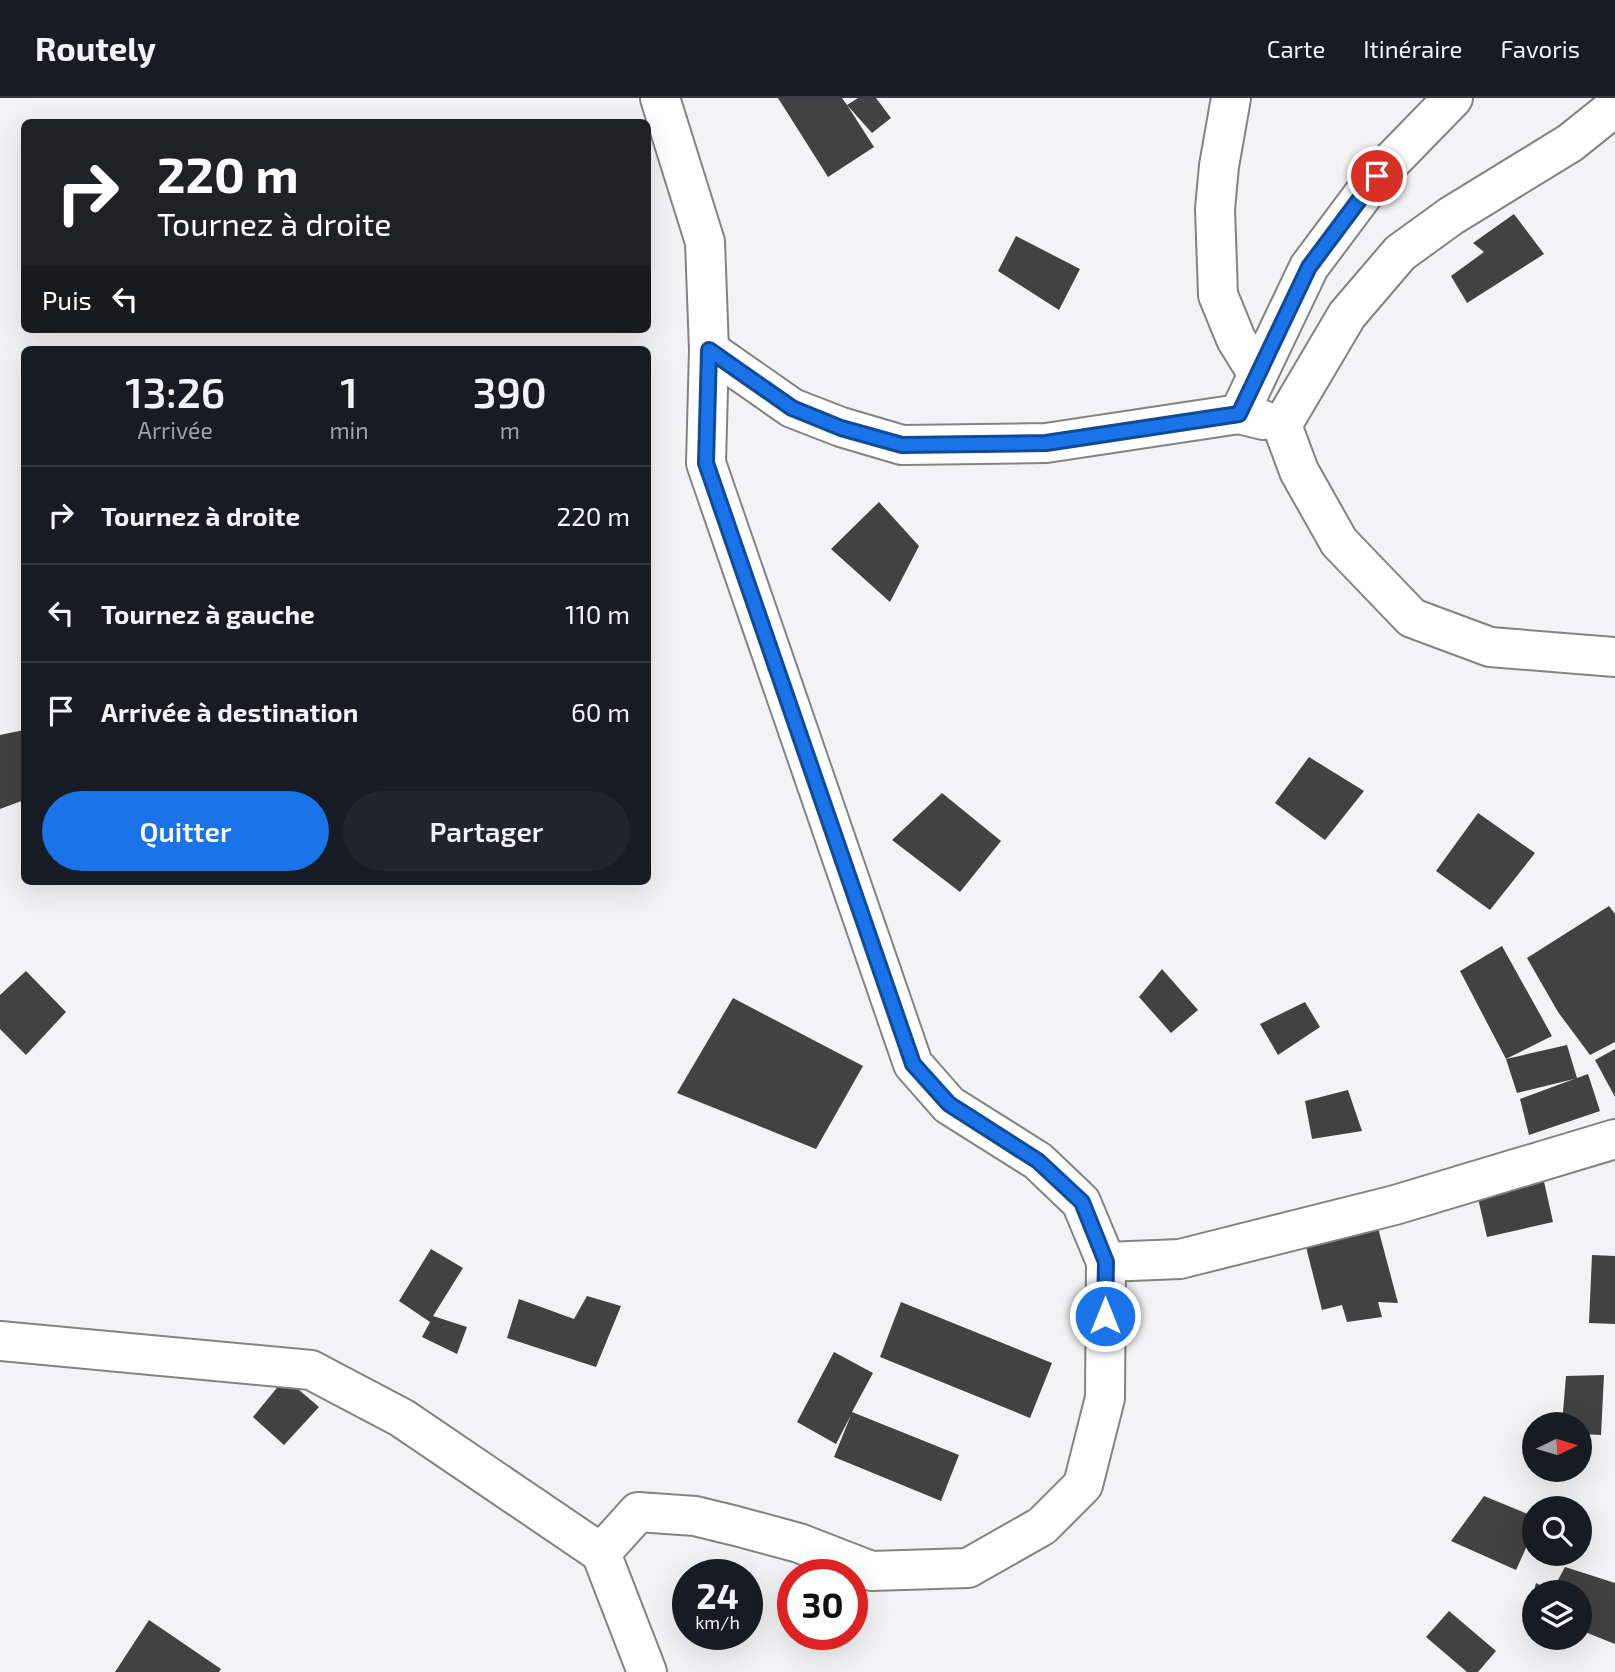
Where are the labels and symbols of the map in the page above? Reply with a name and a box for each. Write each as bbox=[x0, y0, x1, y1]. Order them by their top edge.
pin bbox=[1347, 146, 1407, 206]
position arrow bbox=[1068, 1279, 1142, 1353]
north arrow bbox=[1522, 1412, 1592, 1482]
speed limit sign: 30 bbox=[777, 1559, 868, 1650]

